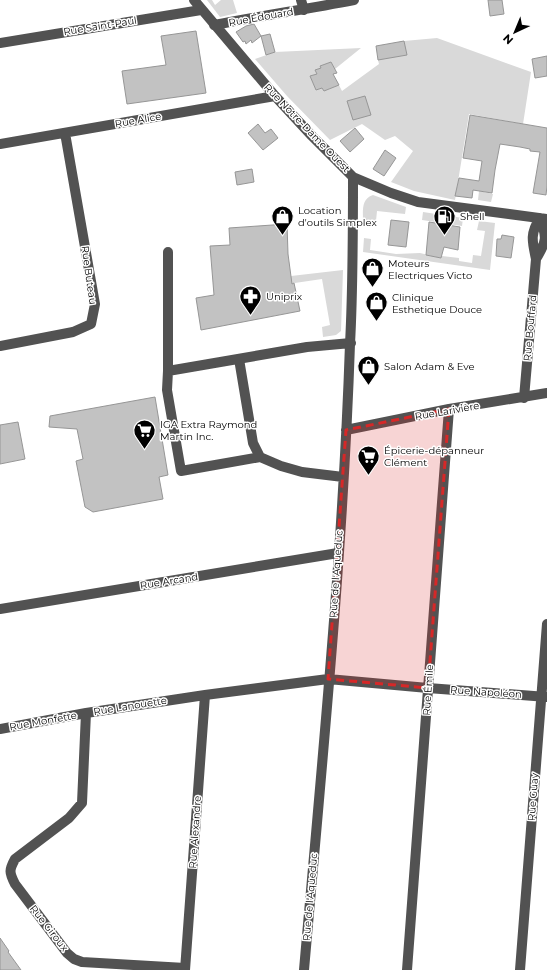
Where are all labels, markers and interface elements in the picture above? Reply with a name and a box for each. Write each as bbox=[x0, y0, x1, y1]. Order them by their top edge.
street label: Rue Édouard bbox=[228, 5, 294, 29]
north arrow bbox=[495, 12, 535, 52]
street label: Rue Saint-Paul bbox=[62, 14, 138, 38]
text: N bbox=[500, 31, 516, 47]
street label: Rue Notre-Dame Ouest bbox=[261, 81, 353, 175]
street label: Rue Alice bbox=[114, 110, 162, 130]
shop icon: Location d'outils Simplex bbox=[270, 203, 296, 236]
fuel station icon: Shell bbox=[431, 203, 457, 236]
place label: Location d'outils Simplex bbox=[298, 204, 377, 229]
place label: Shell bbox=[460, 210, 484, 223]
street label: Rue Buteau bbox=[78, 245, 100, 305]
shop icon: Moteurs Electriques Victo bbox=[360, 256, 386, 289]
place label: Moteurs Electriques Victo bbox=[388, 257, 472, 282]
pharmacy icon: Uniprix bbox=[237, 283, 263, 316]
place label: Uniprix bbox=[266, 290, 303, 303]
shop icon: Clinique Esthetique Douce bbox=[364, 290, 390, 323]
place label: Clinique Esthetique Douce bbox=[392, 291, 482, 316]
street label: Rue Bouffard bbox=[521, 294, 539, 362]
shop icon: Salon Adam & Eve bbox=[355, 353, 381, 386]
place label: Salon Adam & Eve bbox=[384, 360, 475, 373]
street label: Rue Larivière bbox=[414, 399, 480, 423]
supermarket icon: IGA Extra Raymond Martin Inc. bbox=[131, 417, 157, 450]
place label: IGA Extra Raymond Martin Inc. bbox=[160, 418, 257, 443]
supermarket icon: Épicerie-dépanneur Clément bbox=[355, 443, 381, 476]
place label: Épicerie-dépanneur Clément bbox=[384, 444, 484, 469]
street label: Rue de l'Aqueduc bbox=[326, 529, 346, 618]
street label: Rue Arcand bbox=[139, 570, 199, 592]
street label: Rue Émile bbox=[420, 664, 436, 716]
street label: Rue Napoléon bbox=[450, 683, 522, 701]
street label: Rue Lanouette bbox=[92, 694, 168, 718]
street label: Rue Monfette bbox=[8, 709, 78, 733]
street label: Rue Guay bbox=[525, 772, 541, 821]
street label: Rue Alexandre bbox=[186, 795, 204, 869]
street label: Rue de l'Aqueduc bbox=[300, 852, 320, 941]
street label: Rue Giroux bbox=[27, 902, 72, 954]

